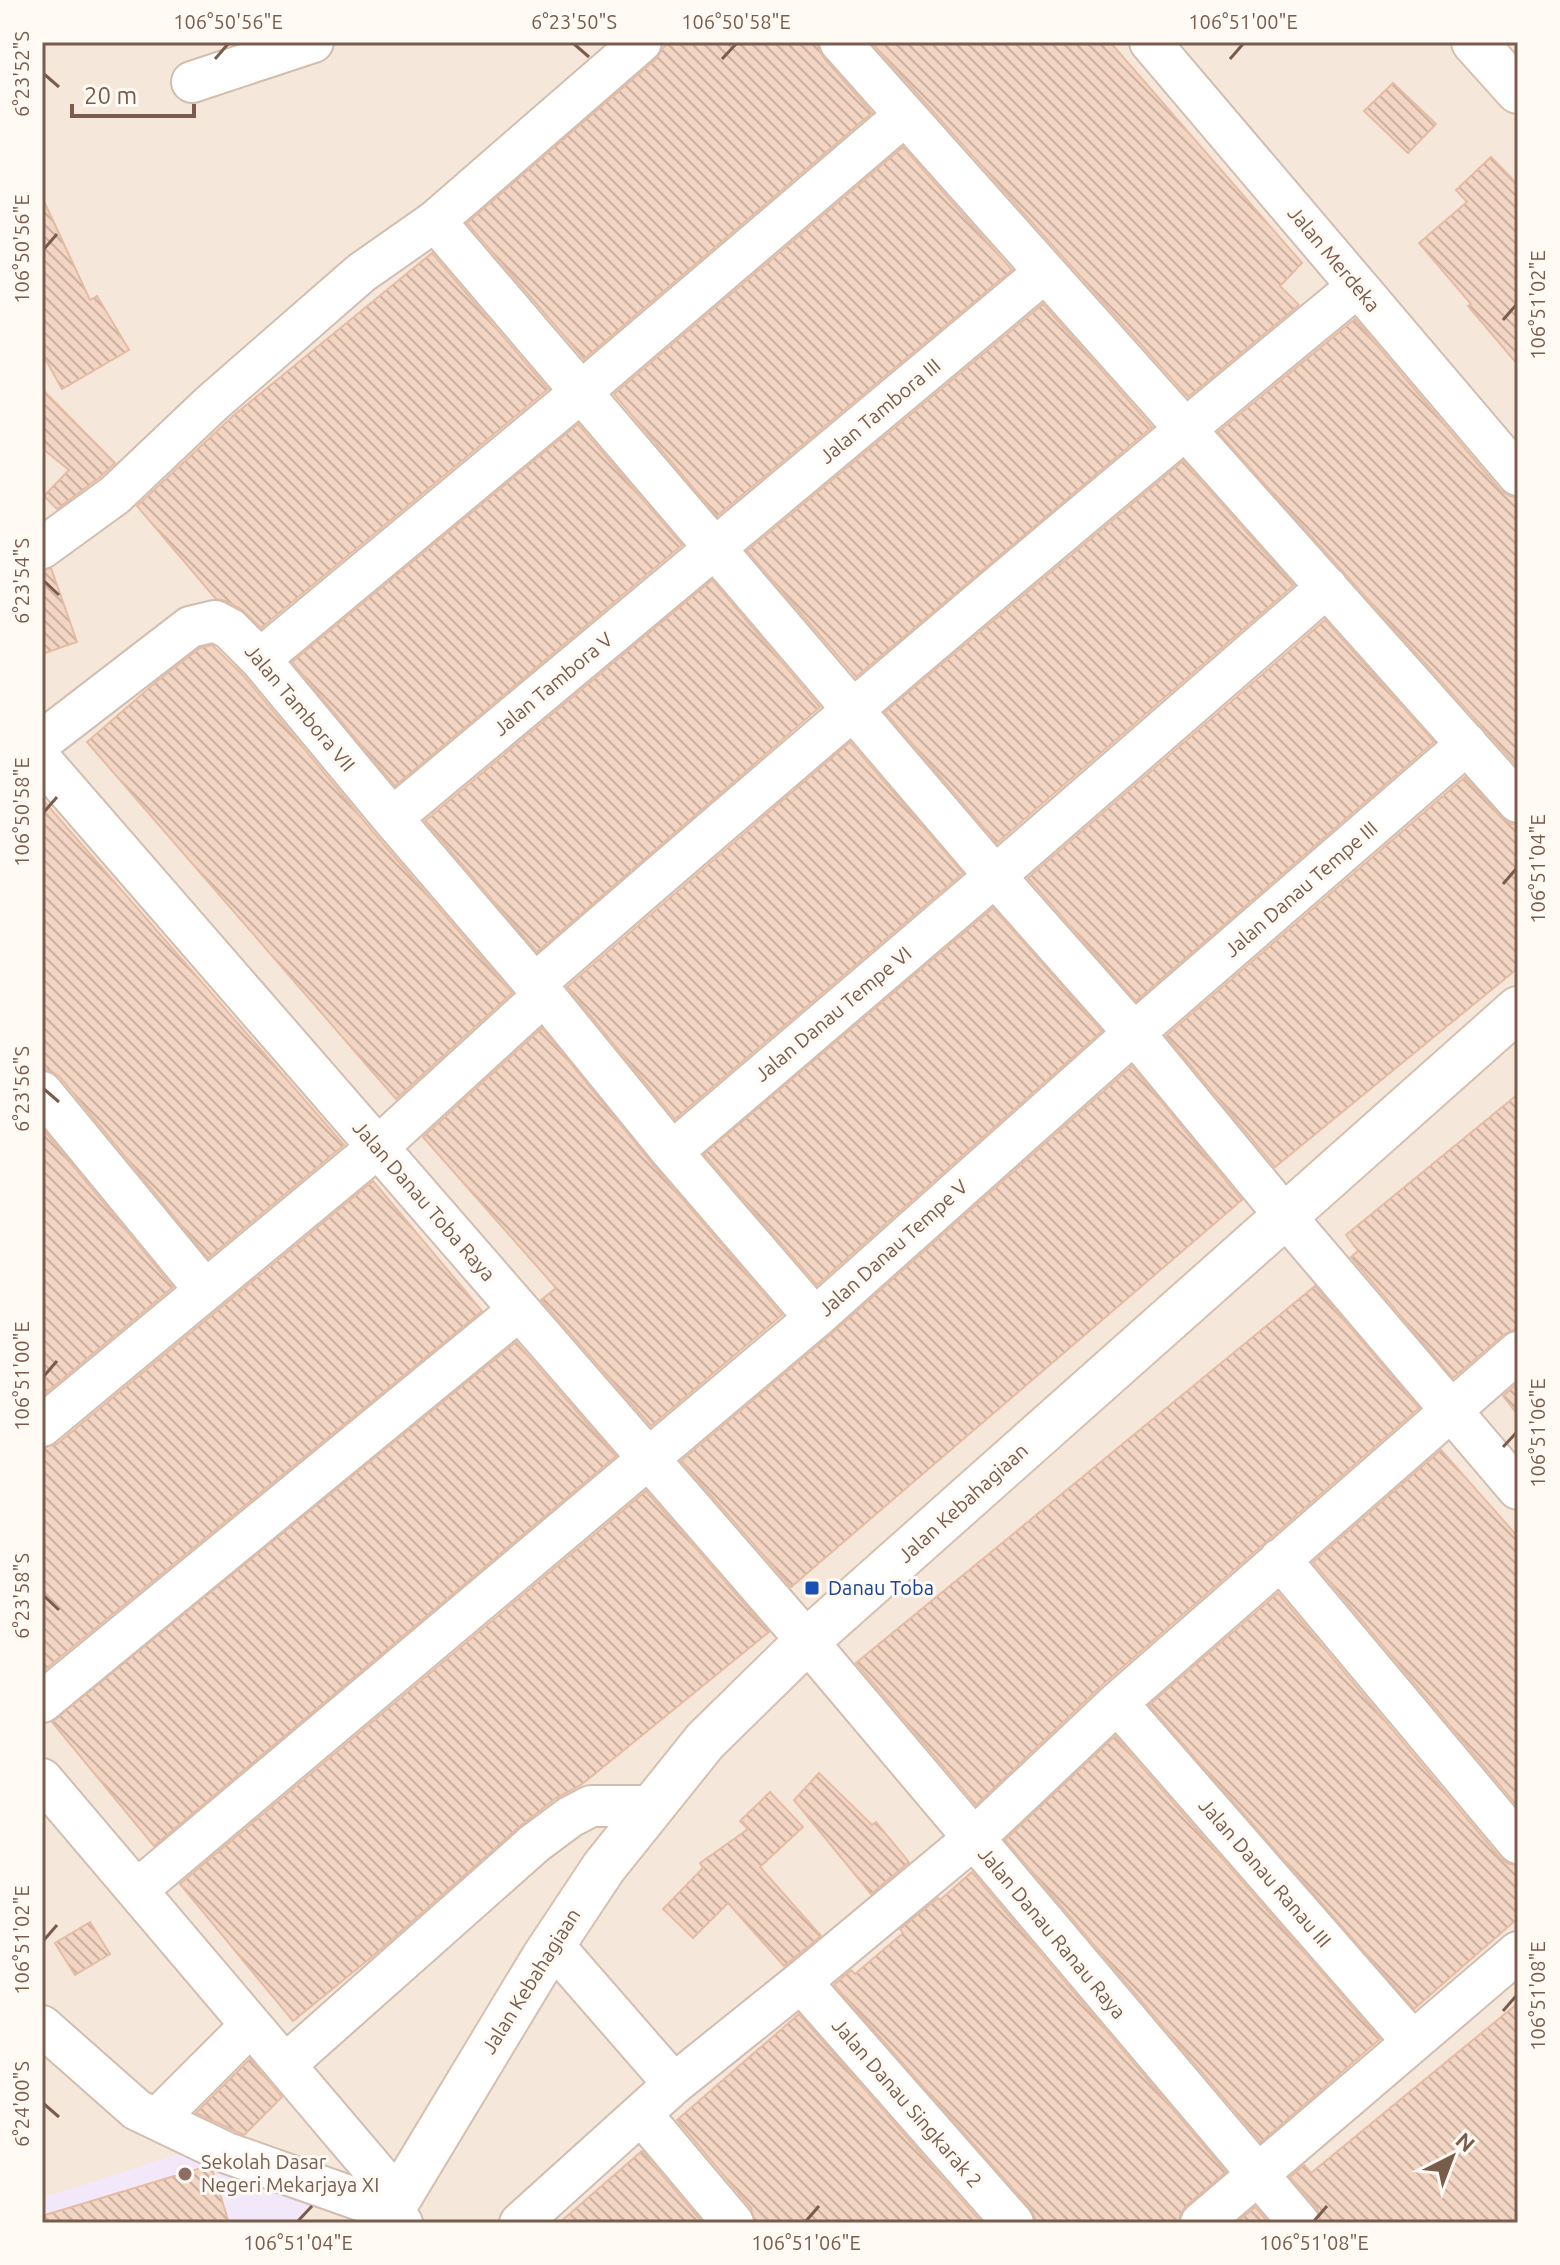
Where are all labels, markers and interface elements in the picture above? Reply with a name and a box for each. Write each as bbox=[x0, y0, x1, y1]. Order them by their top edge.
text: 106°50'56"E bbox=[173, 10, 283, 33]
text: 6°23'50"S bbox=[531, 10, 617, 33]
text: 106°50'58"E bbox=[681, 10, 791, 33]
text: 106°51'00"E bbox=[1188, 10, 1298, 33]
text: 6°23'52"S bbox=[10, 31, 33, 117]
scale bar bbox=[72, 68, 194, 118]
text: 20 m bbox=[84, 82, 137, 109]
text: 106°50'56"E bbox=[10, 194, 33, 304]
street label: Jalan Merdeka bbox=[1284, 201, 1385, 316]
text: 106°51'02"E bbox=[1526, 250, 1549, 360]
street label: Jalan Tambora III bbox=[815, 353, 945, 468]
text: 6°23'54"S bbox=[10, 538, 33, 624]
street label: Jalan Tambora V bbox=[489, 627, 617, 740]
street label: Jalan Tambora VII bbox=[241, 640, 360, 776]
text: 106°50'58"E bbox=[10, 757, 33, 867]
text: 106°51'04"E bbox=[1526, 814, 1549, 924]
street label: Jalan Danau Tempe III bbox=[1220, 816, 1382, 961]
street label: Jalan Danau Tempe VI bbox=[750, 941, 916, 1086]
text: 6°23'56"S bbox=[10, 1046, 33, 1132]
street label: Jalan Danau Toba Raya bbox=[349, 1116, 500, 1285]
street label: Jalan Danau Tempe V bbox=[814, 1175, 972, 1321]
text: 106°51'00"E bbox=[10, 1321, 33, 1431]
text: 106°51'06"E bbox=[1526, 1378, 1549, 1488]
street label: Jalan Kebahagiaan bbox=[893, 1438, 1032, 1567]
text: 6°23'58"S bbox=[10, 1553, 33, 1639]
place label: Danau Toba bbox=[828, 1576, 934, 1599]
marker: Danau Toba bbox=[803, 1579, 821, 1597]
street label: Jalan Danau Ranau III bbox=[1195, 1794, 1336, 1952]
street label: Jalan Danau Ranau Raya bbox=[974, 1842, 1131, 2023]
text: 106°51'02"E bbox=[10, 1885, 33, 1995]
street label: Jalan Kebahagiaan bbox=[477, 1904, 584, 2058]
text: 106°51'08"E bbox=[1526, 1941, 1549, 2051]
street label: Jalan Danau Singkarak 2 bbox=[828, 2014, 987, 2192]
text: 6°24'00"S bbox=[10, 2061, 33, 2147]
north arrow bbox=[1412, 2117, 1492, 2197]
text: N bbox=[1451, 2127, 1480, 2157]
place label: Sekolah Dasar Negeri Mekarjaya XI bbox=[201, 2150, 379, 2196]
marker: Sekolah Dasar Negeri Mekarjaya XI bbox=[176, 2165, 194, 2183]
text: 106°51'04"E bbox=[243, 2231, 353, 2254]
text: 106°51'06"E bbox=[751, 2231, 861, 2254]
text: 106°51'08"E bbox=[1259, 2231, 1369, 2254]

